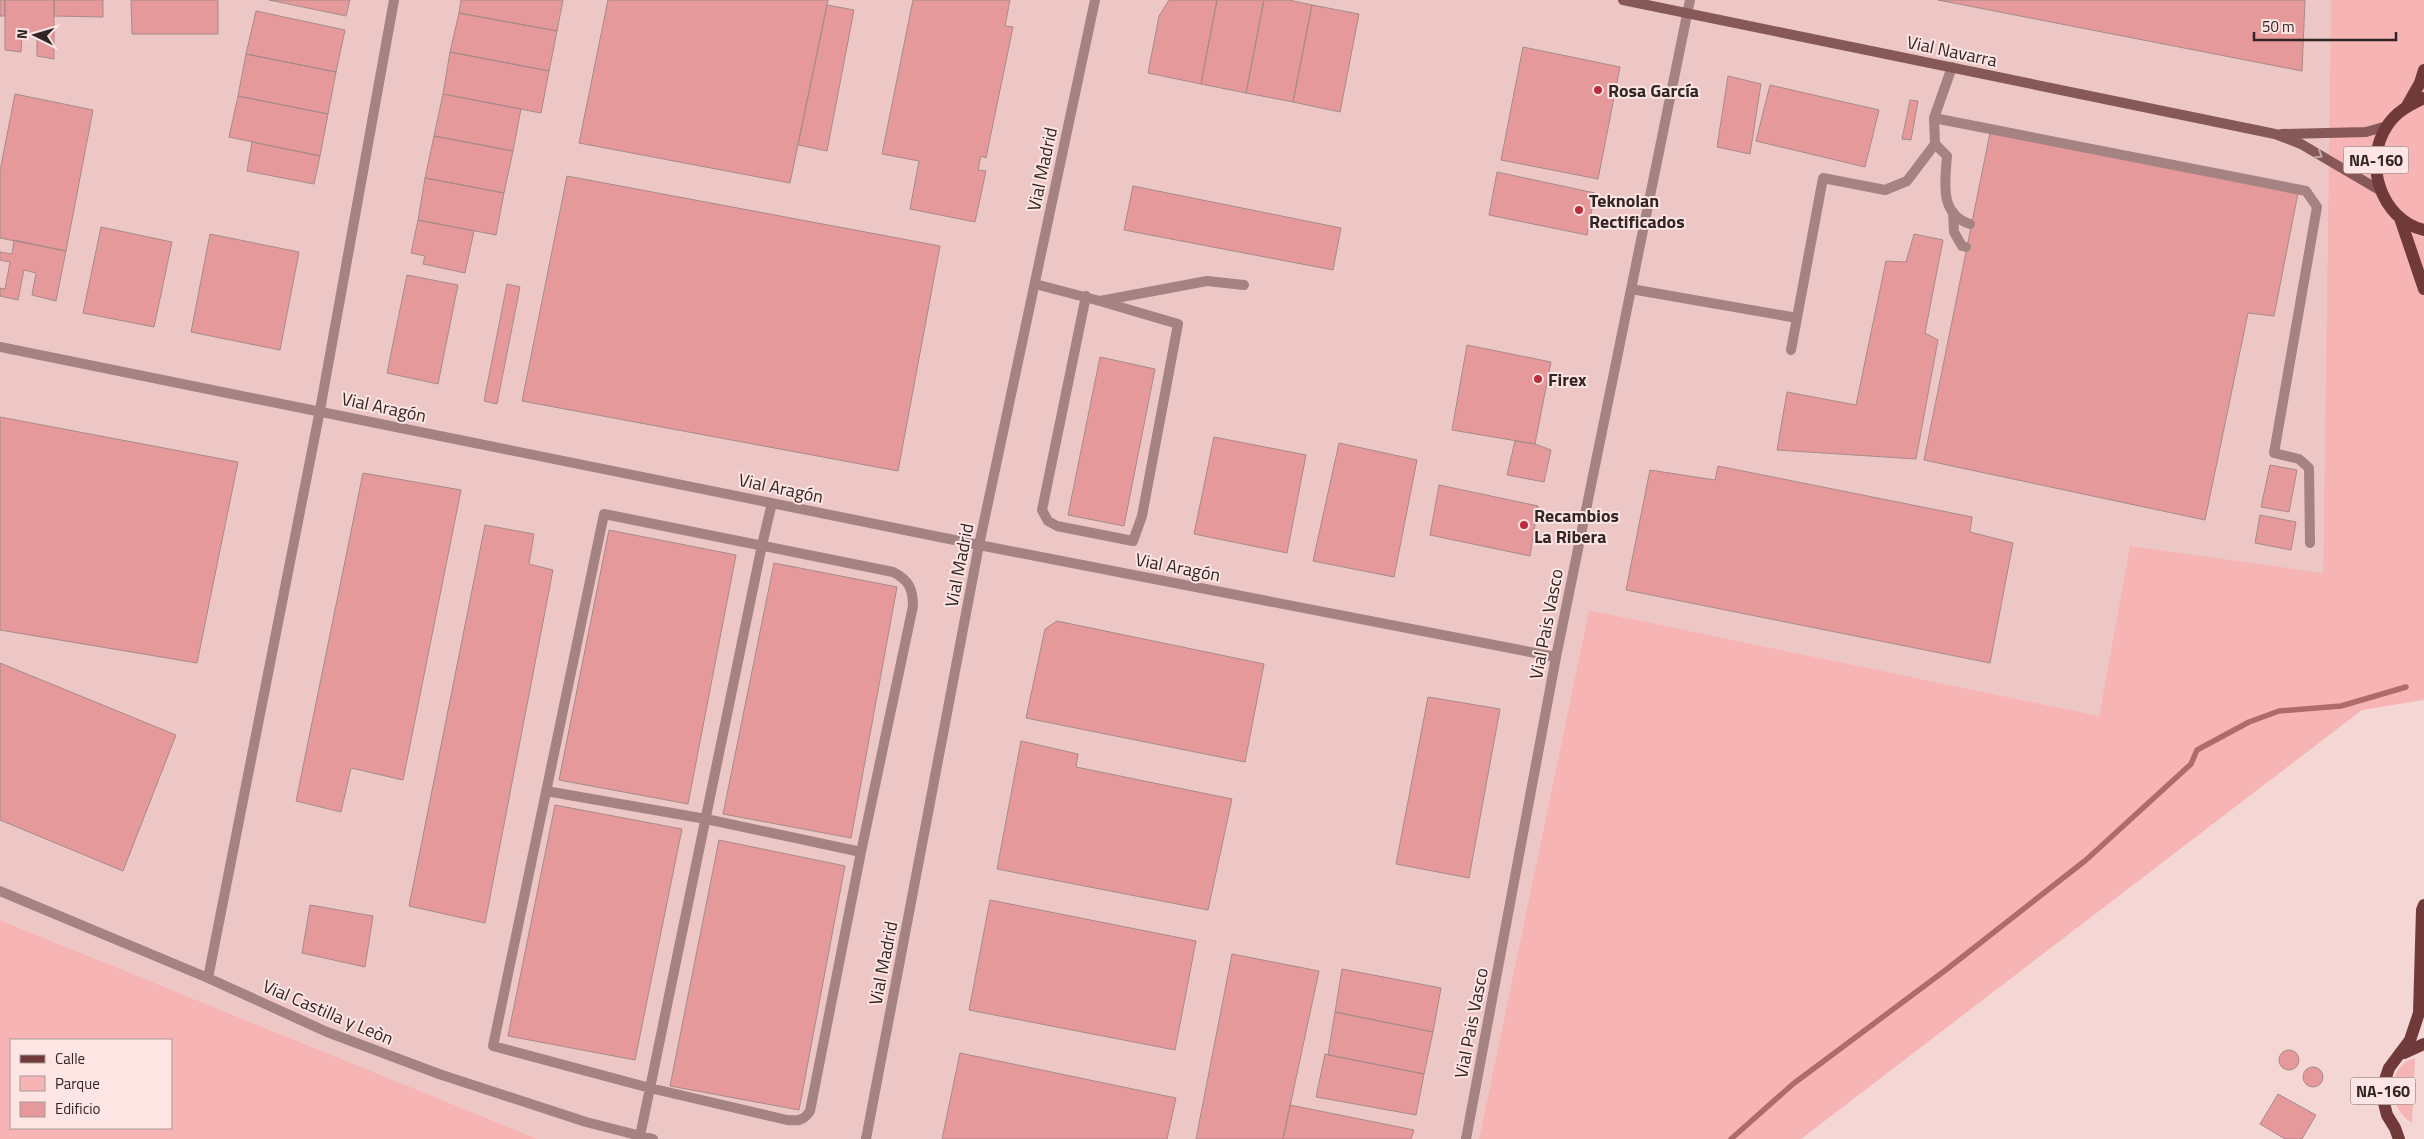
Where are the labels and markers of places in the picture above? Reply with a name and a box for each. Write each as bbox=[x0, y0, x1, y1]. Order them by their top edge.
place label: Rosa García bbox=[1608, 77, 1699, 104]
marker: Rosa García bbox=[1592, 84, 1604, 96]
place label: Teknolan Rectificados bbox=[1589, 187, 1685, 235]
marker: Teknolan Rectificados bbox=[1573, 204, 1585, 216]
place label: Firex bbox=[1548, 366, 1587, 393]
marker: Firex bbox=[1532, 373, 1544, 385]
place label: Recambios La Ribera bbox=[1534, 502, 1619, 550]
marker: Recambios La Ribera bbox=[1518, 519, 1530, 531]

